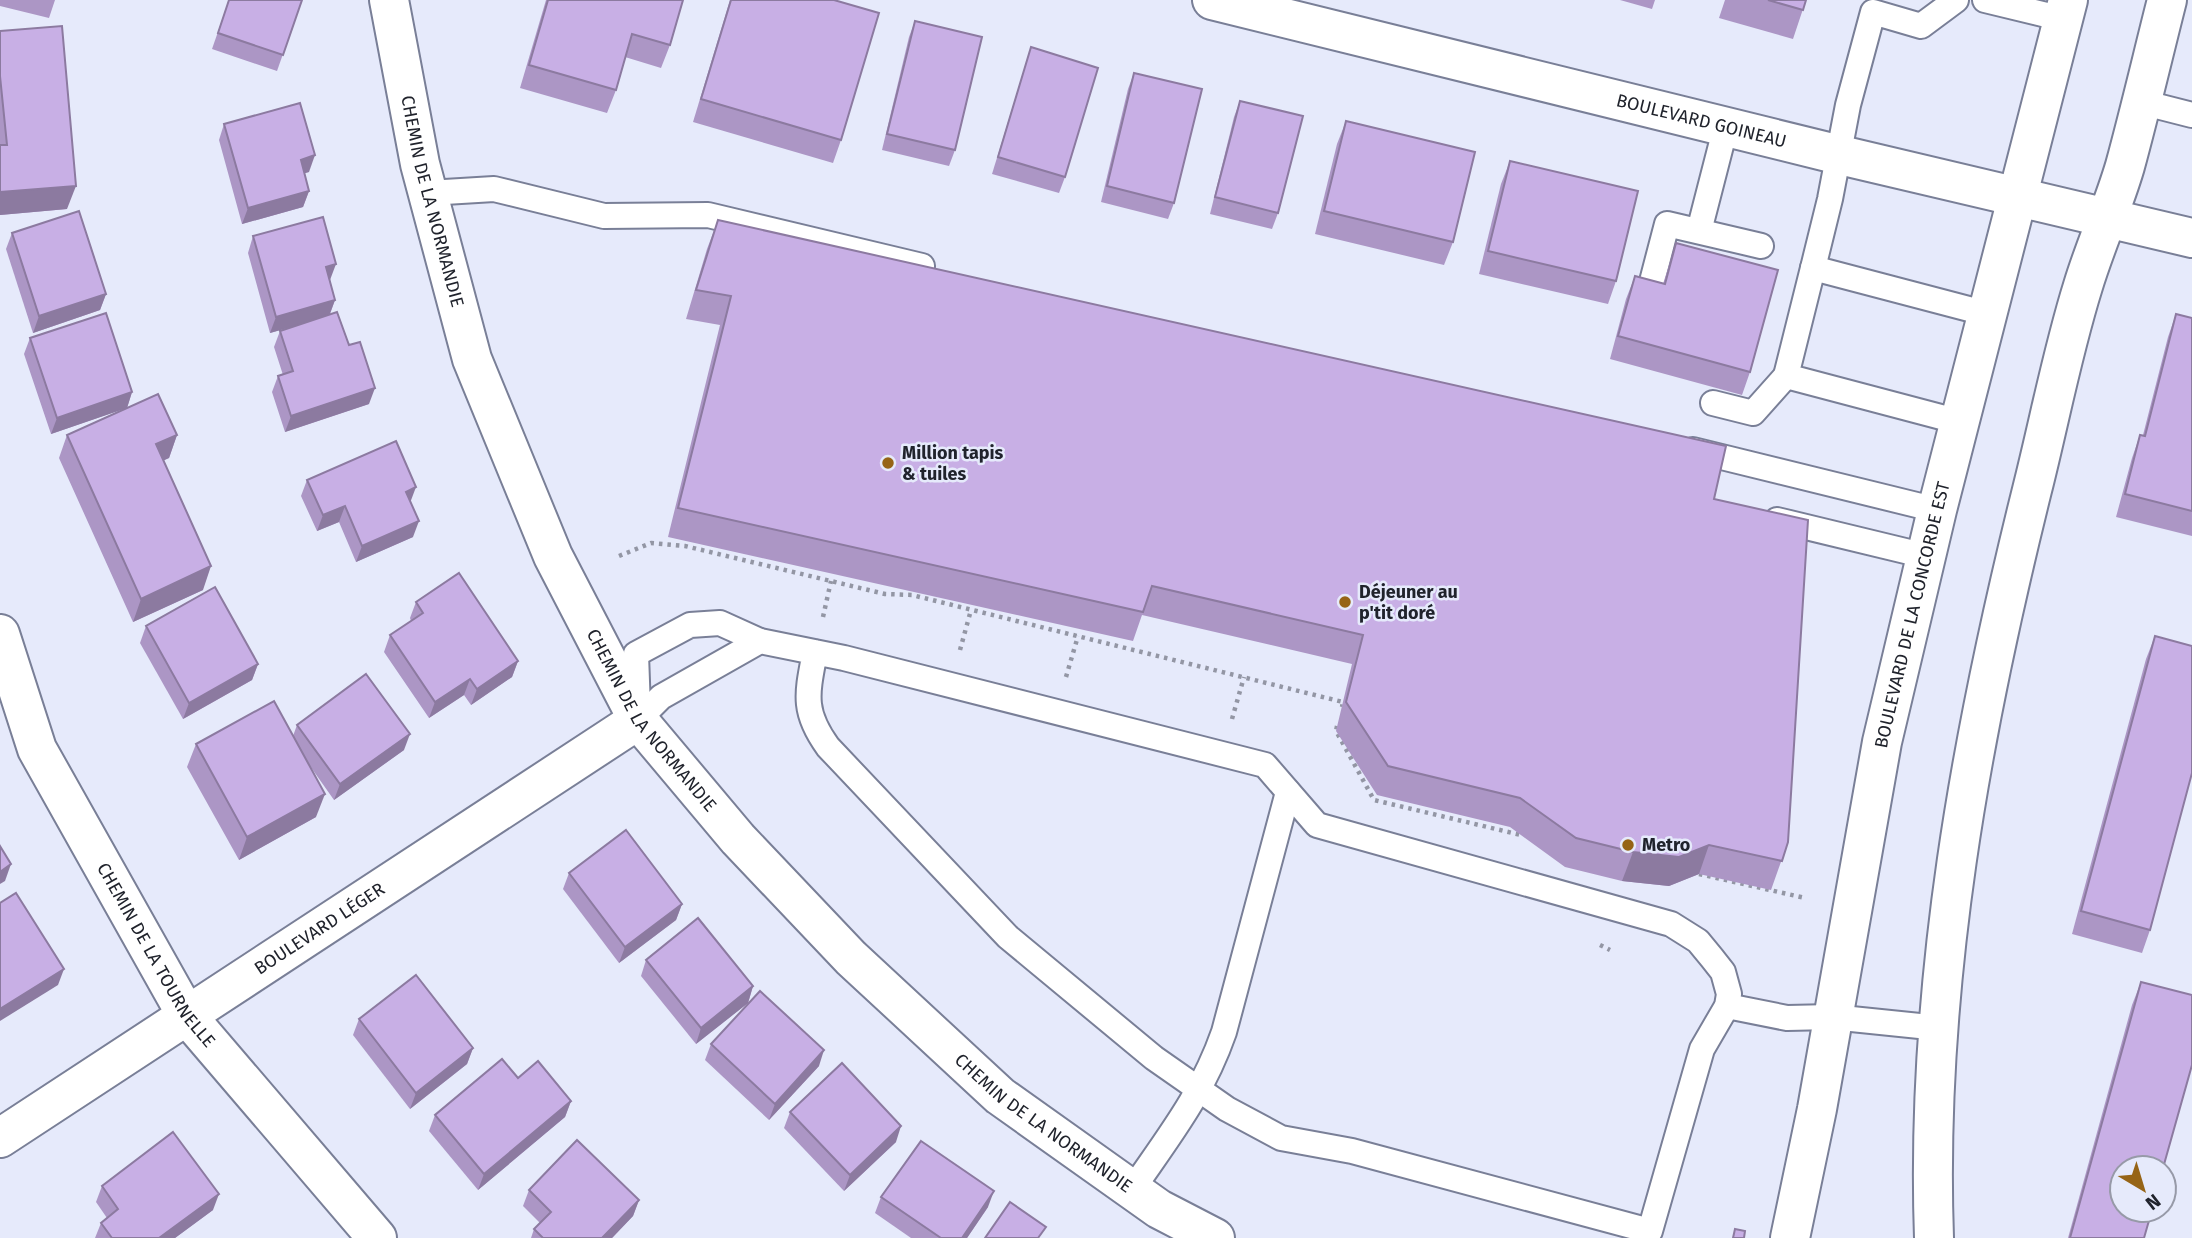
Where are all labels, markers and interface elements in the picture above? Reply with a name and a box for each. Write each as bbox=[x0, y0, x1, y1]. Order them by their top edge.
street label: BOULEVARD GOINEAU bbox=[1614, 89, 1789, 152]
street label: CHEMIN DE LA NORMANDIE bbox=[396, 94, 469, 310]
place label: Million tapis & tuiles bbox=[902, 442, 1004, 485]
marker: Million tapis & tuiles bbox=[880, 455, 896, 471]
street label: BOULEVARD DE LA CONCORDE EST bbox=[1870, 479, 1955, 750]
place label: Déjeuner au p'tit doré bbox=[1359, 581, 1458, 624]
marker: Déjeuner au p'tit doré bbox=[1337, 594, 1353, 610]
street label: CHEMIN DE LA NORMANDIE bbox=[582, 625, 721, 816]
place label: Metro bbox=[1642, 834, 1690, 856]
marker: Metro bbox=[1620, 837, 1636, 853]
street label: CHEMIN DE LA TOURNELLE bbox=[92, 859, 220, 1052]
street label: BOULEVARD LÉGER bbox=[250, 878, 389, 979]
street label: CHEMIN DE LA NORMANDIE bbox=[950, 1049, 1136, 1197]
north arrow bbox=[2108, 1154, 2178, 1224]
text: N bbox=[2141, 1189, 2165, 1215]

